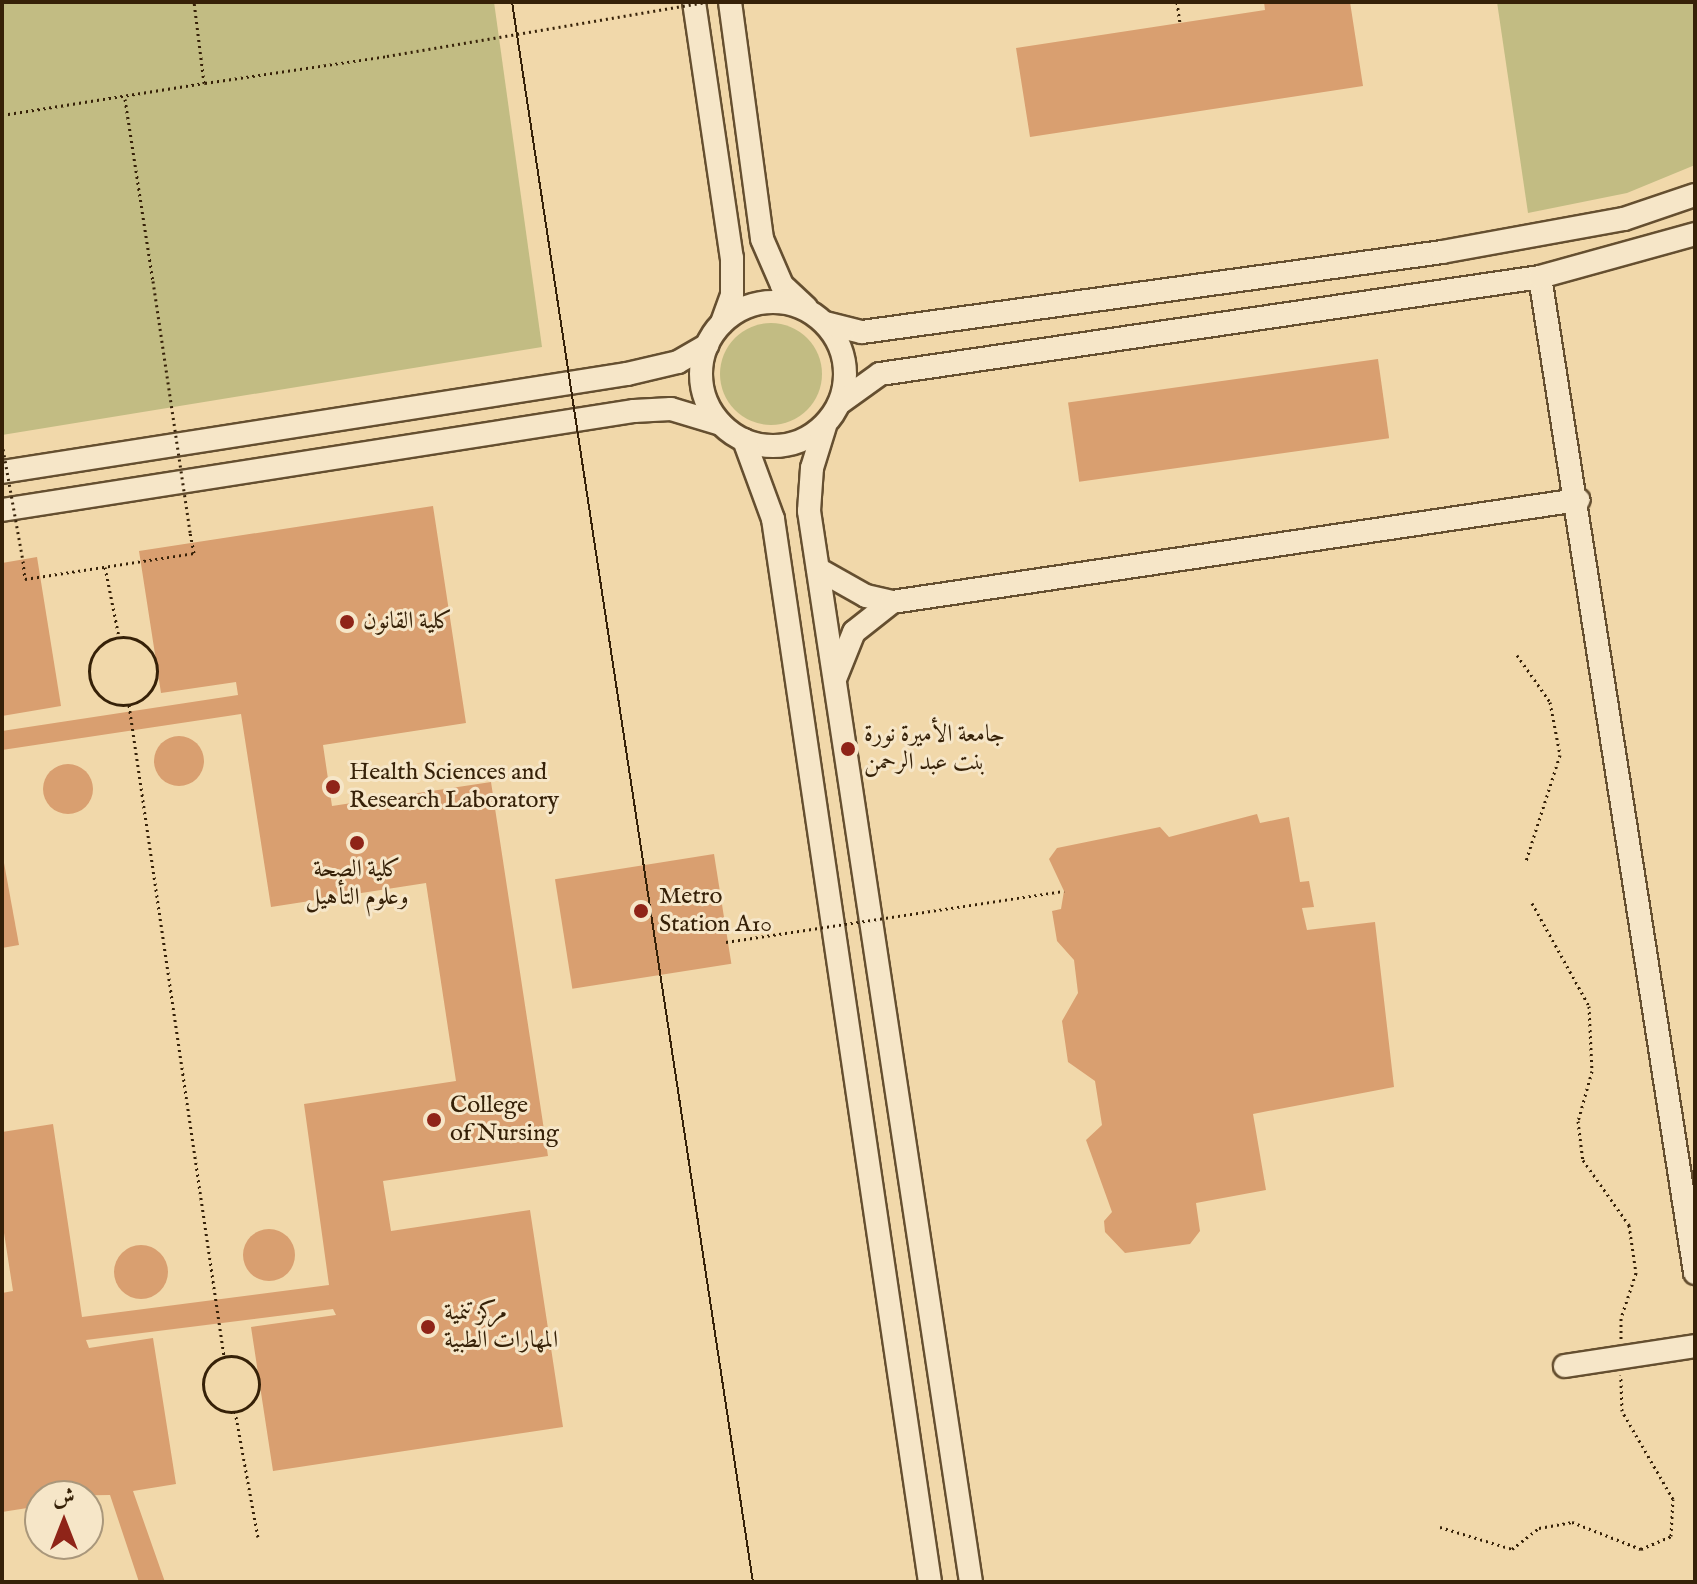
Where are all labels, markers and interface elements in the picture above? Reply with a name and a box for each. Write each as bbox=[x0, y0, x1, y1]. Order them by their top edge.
place label: كلية القانون bbox=[363, 608, 452, 636]
marker: كلية القانون bbox=[338, 613, 356, 631]
place label: جامعة الأميرة نورة بنت عبد الرحمن bbox=[864, 721, 1005, 777]
marker: جامعة الأميرة نورة بنت عبد الرحمن bbox=[839, 740, 857, 758]
place label: Health Sciences and Research Laboratory bbox=[349, 759, 559, 815]
marker: Health Sciences and Research Laboratory bbox=[324, 778, 342, 796]
marker: كلية الصحة وعلوم التأهيل bbox=[348, 834, 366, 852]
place label: كلية الصحة وعلوم التأهيل bbox=[305, 856, 409, 912]
place label: Metro Station A10 bbox=[659, 883, 772, 939]
marker: Metro Station A10 bbox=[630, 900, 652, 922]
place label: College of Nursing bbox=[450, 1092, 559, 1148]
marker: College of Nursing bbox=[425, 1111, 443, 1129]
place label: مركز تنمية المهارات الطبية bbox=[444, 1299, 558, 1355]
marker: مركز تنمية المهارات الطبية bbox=[419, 1318, 437, 1336]
north arrow bbox=[24, 1480, 104, 1560]
text: ش bbox=[53, 1484, 75, 1512]

